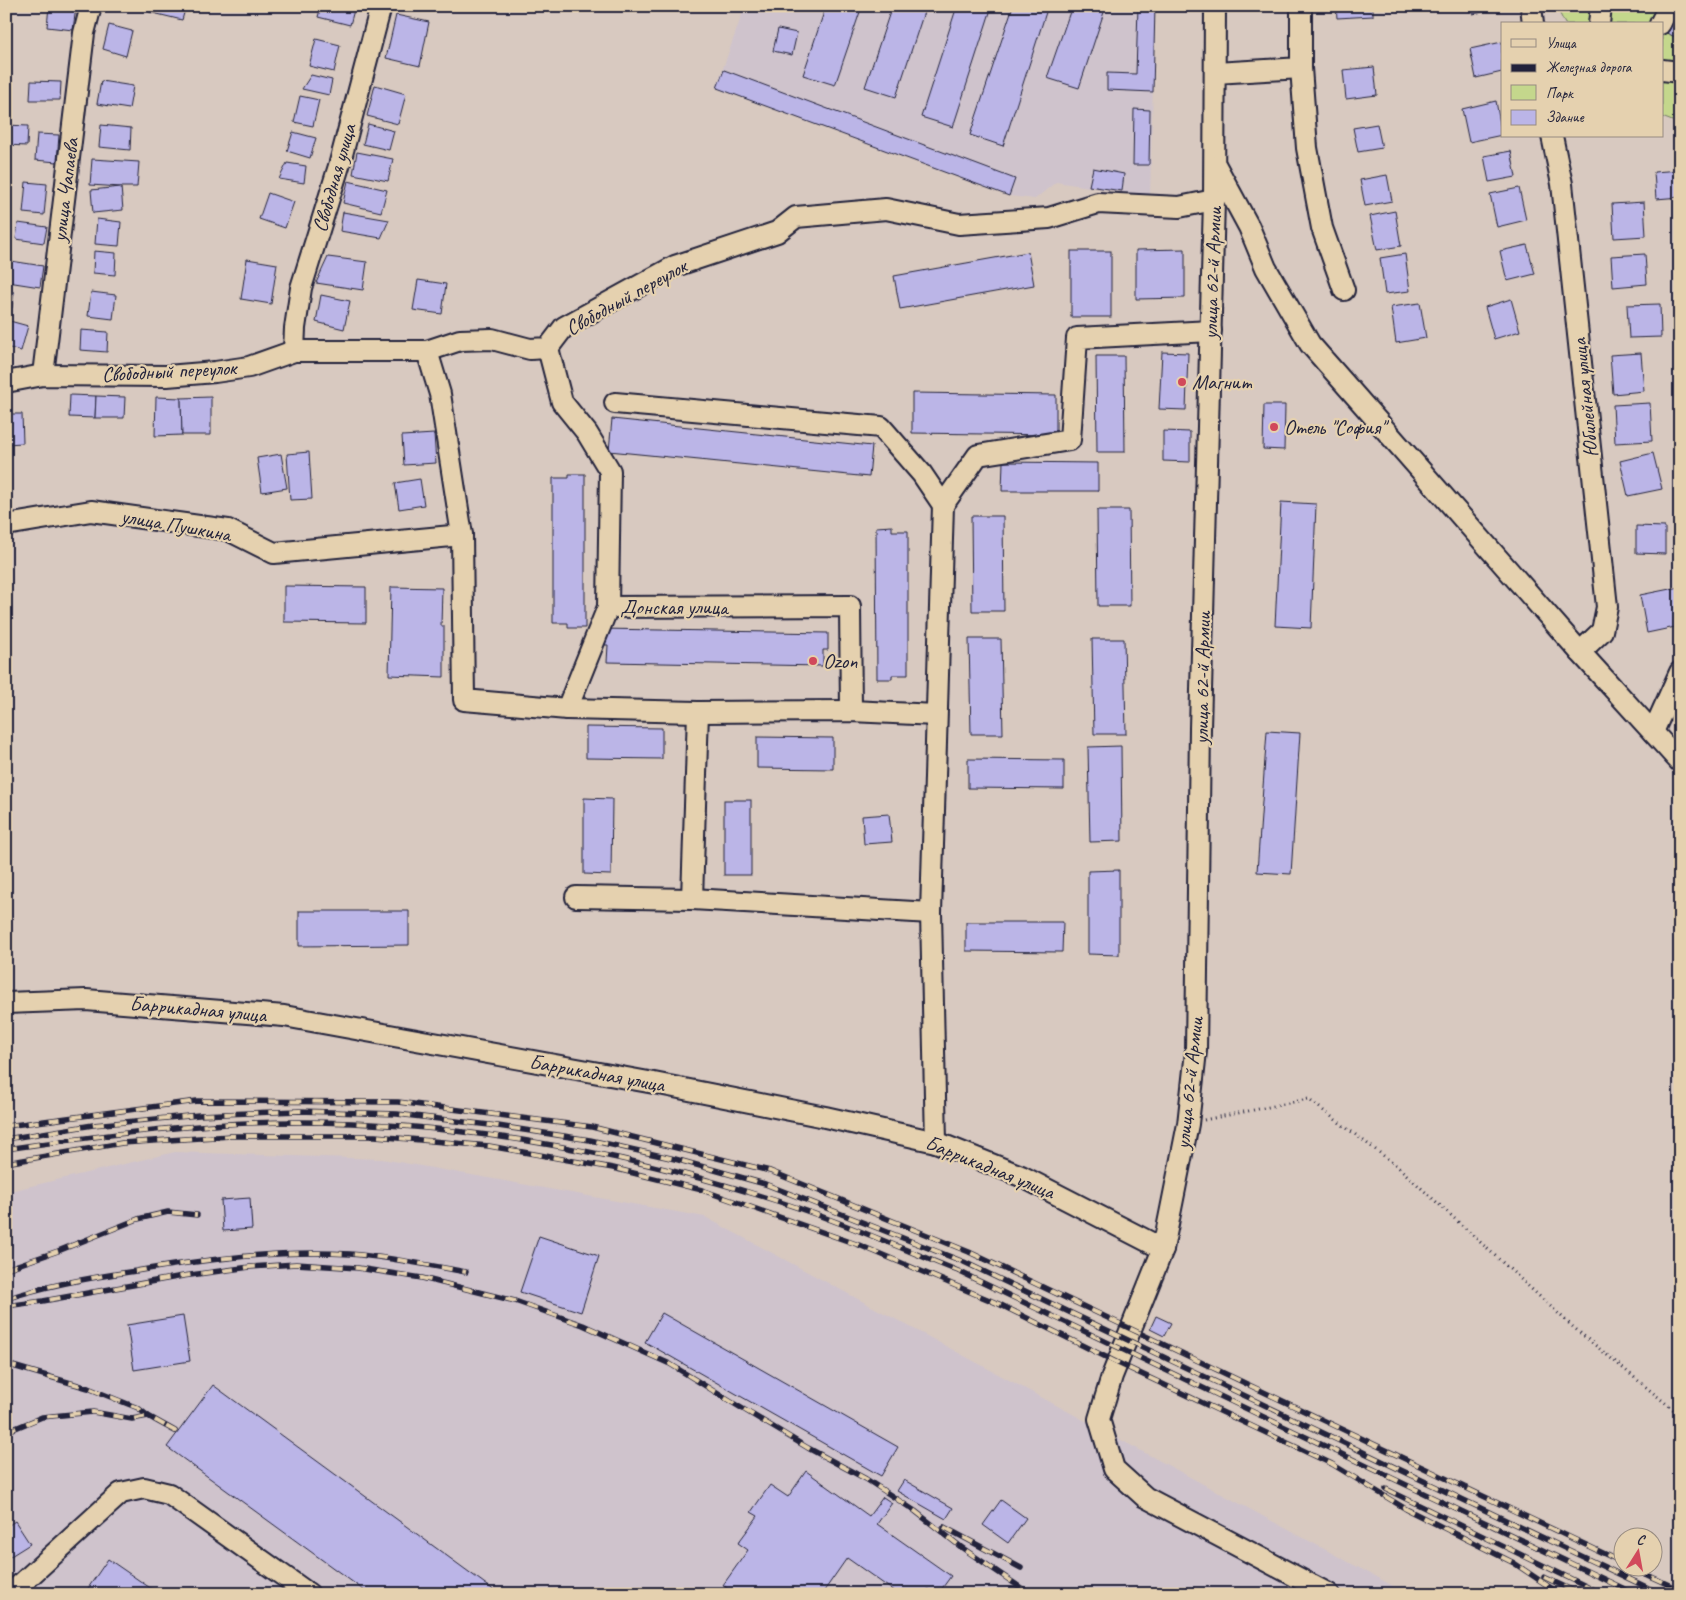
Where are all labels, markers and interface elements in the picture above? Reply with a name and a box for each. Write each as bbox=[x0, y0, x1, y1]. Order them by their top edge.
legend bbox=[1501, 22, 1664, 138]
text: Улица bbox=[1546, 34, 1577, 53]
text: Железная дорога bbox=[1546, 58, 1633, 77]
text: Парк bbox=[1546, 84, 1574, 103]
text: Здание bbox=[1546, 108, 1585, 127]
street label: Свободная улица bbox=[306, 119, 362, 235]
street label: улица Чапаева bbox=[46, 135, 84, 245]
street label: улица 62-й Армии bbox=[1197, 205, 1227, 342]
street label: Свободный переулок bbox=[561, 252, 693, 341]
street label: Юбилейная улица bbox=[1566, 336, 1604, 459]
street label: Свободный переулок bbox=[101, 354, 239, 388]
place label: Магнит bbox=[1192, 369, 1253, 395]
marker: Магнит bbox=[1176, 376, 1188, 388]
place label: Отель "София" bbox=[1284, 414, 1389, 440]
marker: Отель "София" bbox=[1268, 421, 1280, 433]
street label: улица Пушкина bbox=[117, 502, 235, 548]
street label: Донская улица bbox=[620, 594, 730, 620]
street label: улица 62-й Армии bbox=[1188, 610, 1216, 747]
place label: Ozon bbox=[823, 648, 858, 674]
marker: Ozon bbox=[807, 655, 819, 667]
street label: Баррикадная улица bbox=[129, 990, 269, 1028]
street label: улица 62-й Армии bbox=[1169, 1014, 1209, 1152]
street label: Баррикадная улица bbox=[527, 1048, 668, 1098]
street label: Баррикадная улица bbox=[922, 1129, 1060, 1205]
north arrow bbox=[1614, 1528, 1664, 1578]
text: С bbox=[1635, 1531, 1647, 1549]

